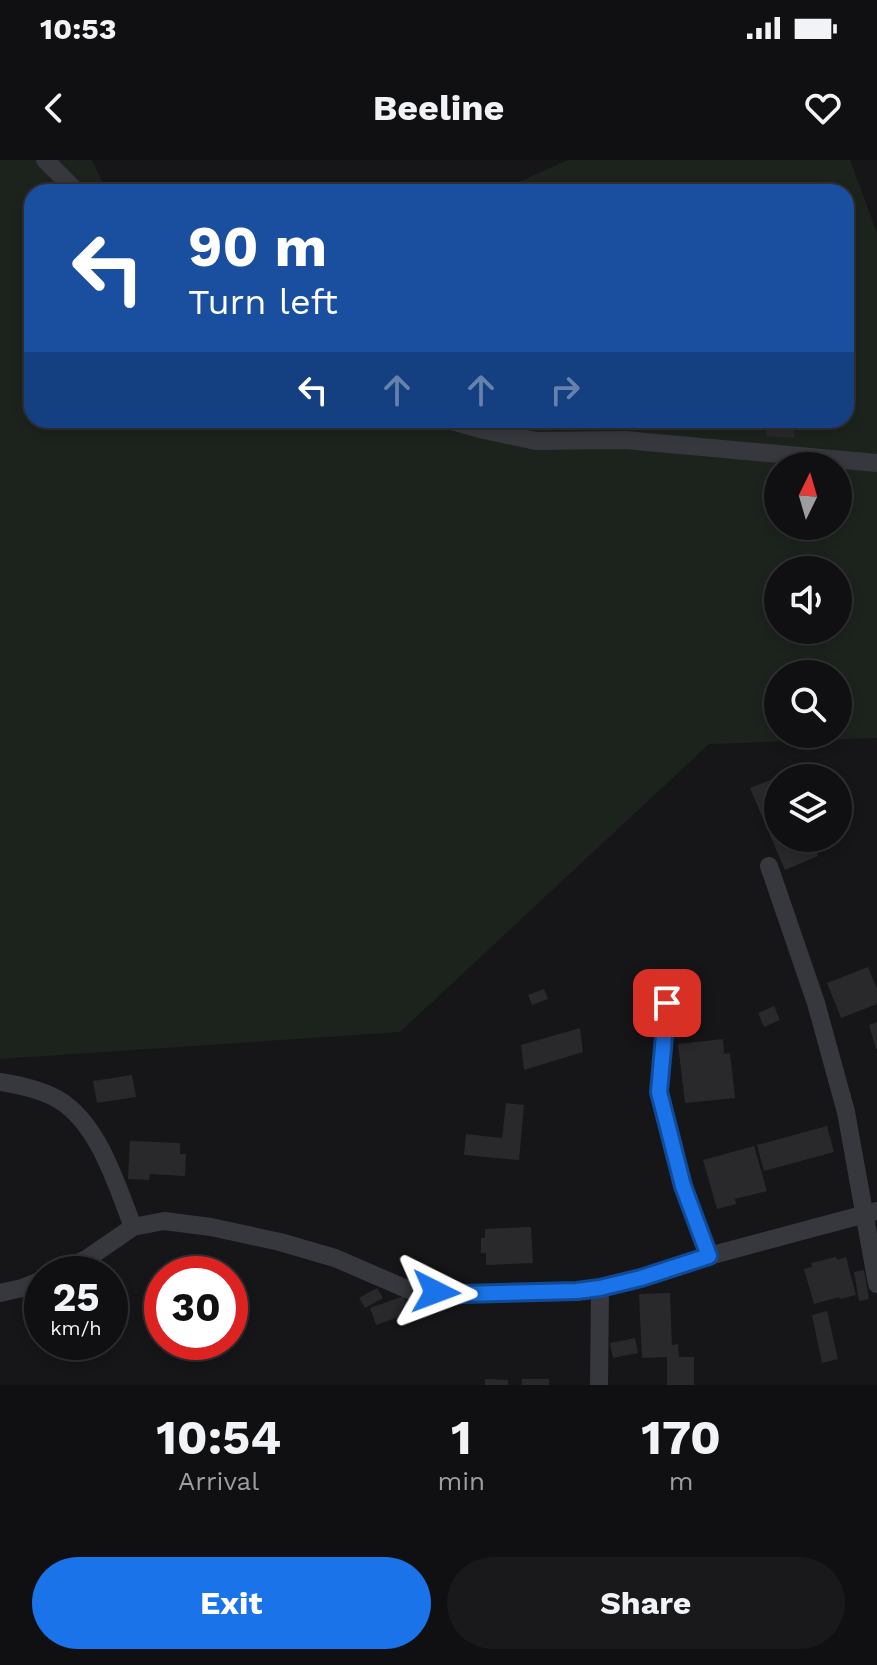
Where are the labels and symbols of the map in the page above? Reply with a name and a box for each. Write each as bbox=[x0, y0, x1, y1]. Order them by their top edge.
north arrow bbox=[764, 452, 852, 540]
pin bbox=[633, 969, 701, 1037]
position arrow bbox=[394, 1250, 478, 1334]
speed limit sign: 30 bbox=[144, 1256, 248, 1360]

